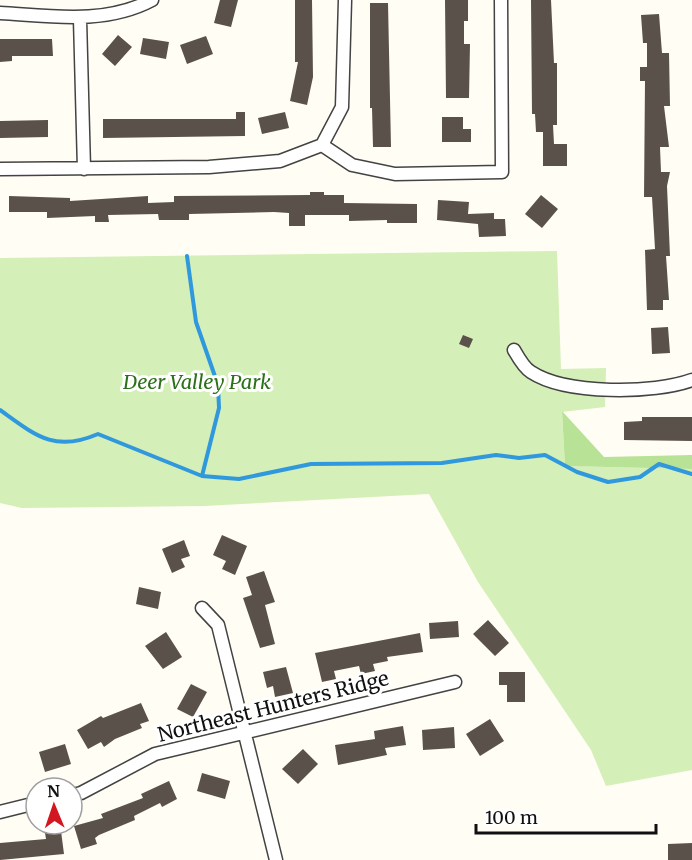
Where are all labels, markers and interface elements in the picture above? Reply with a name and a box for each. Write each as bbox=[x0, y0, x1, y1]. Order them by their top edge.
park label: Deer Valley Park bbox=[122, 369, 271, 394]
street label: Northeast Hunters Ridge bbox=[155, 665, 391, 747]
north arrow bbox=[24, 776, 84, 836]
text: N bbox=[47, 781, 61, 801]
scale bar bbox=[476, 797, 656, 835]
text: 100 m bbox=[485, 806, 538, 829]

